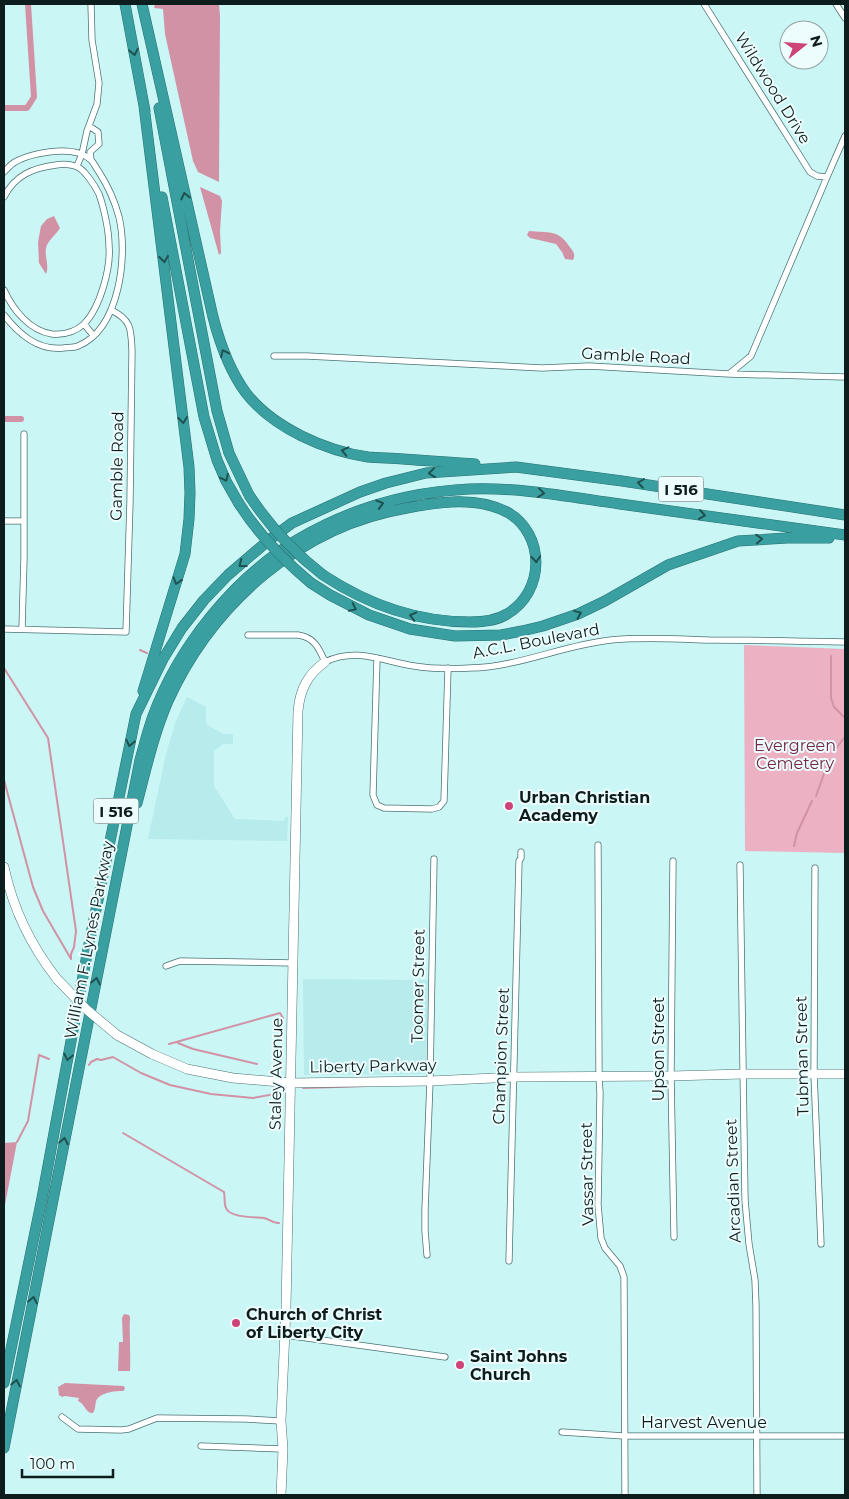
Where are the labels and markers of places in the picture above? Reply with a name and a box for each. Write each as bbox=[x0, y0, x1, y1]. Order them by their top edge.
place label: Urban Christian Academy bbox=[518, 788, 650, 825]
marker: Urban Christian Academy bbox=[503, 800, 515, 812]
place label: Church of Christ of Liberty City bbox=[246, 1305, 382, 1342]
marker: Church of Christ of Liberty City bbox=[230, 1317, 242, 1329]
place label: Saint Johns Church bbox=[470, 1347, 568, 1384]
marker: Saint Johns Church bbox=[454, 1359, 466, 1371]

